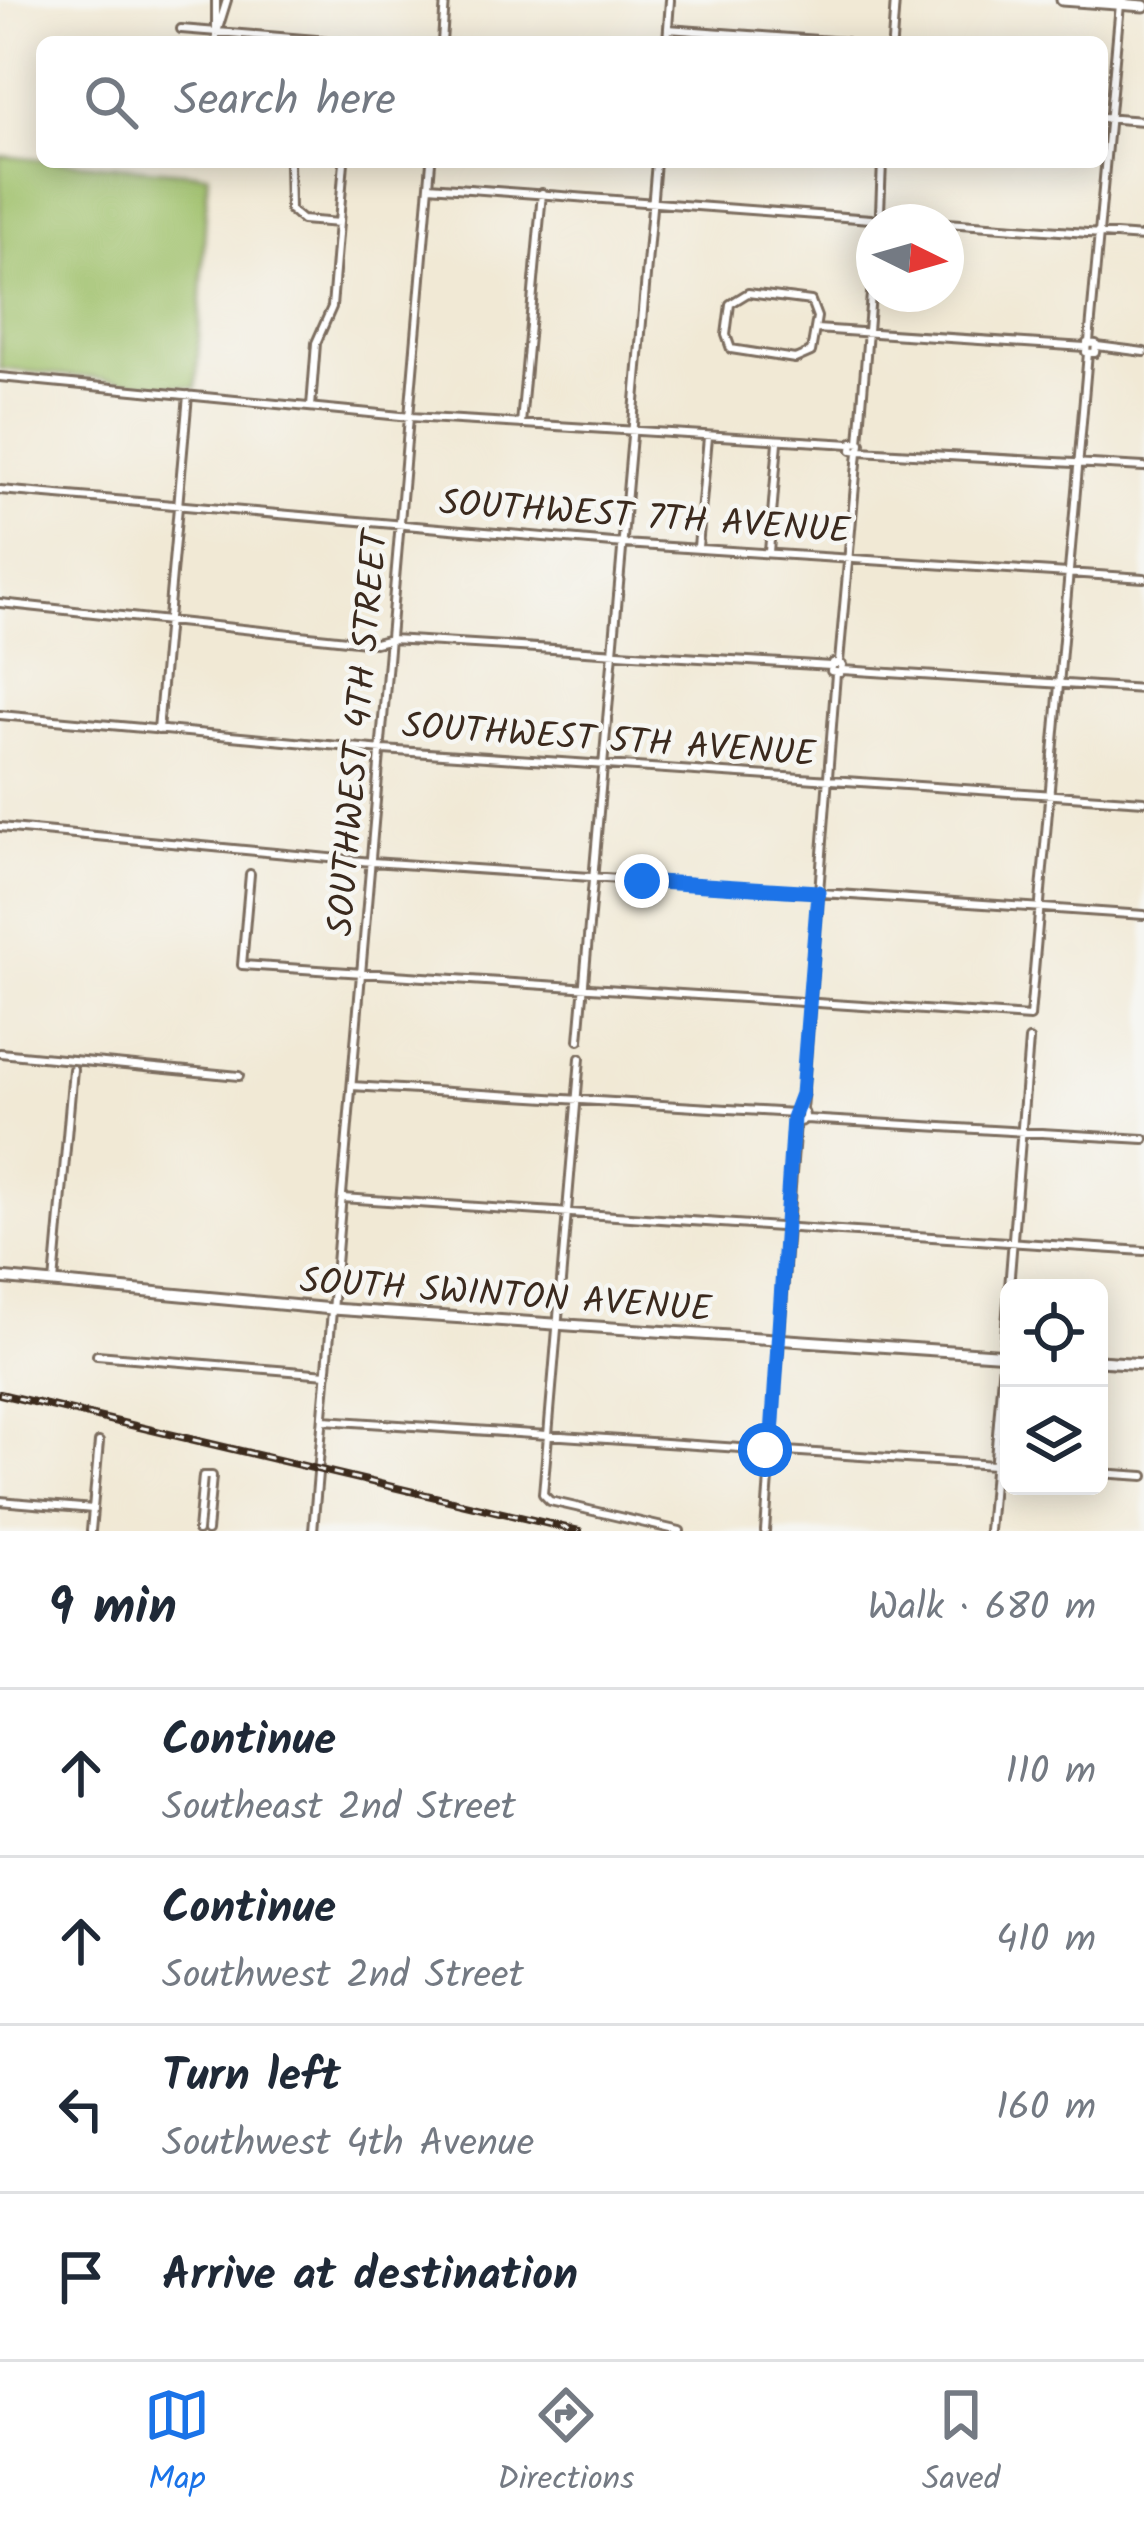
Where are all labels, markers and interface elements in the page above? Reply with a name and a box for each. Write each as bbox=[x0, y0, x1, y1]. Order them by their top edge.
search box bbox=[36, 36, 1108, 168]
text: Search here bbox=[174, 66, 396, 138]
icon: search bbox=[78, 69, 144, 135]
north arrow bbox=[856, 204, 964, 312]
street label: SOUTHWEST 7TH AVENUE bbox=[437, 476, 853, 561]
street label: SOUTHWEST 4TH STREET bbox=[313, 526, 406, 938]
street label: SOUTHWEST 5TH AVENUE bbox=[400, 699, 818, 784]
route end bbox=[615, 854, 669, 908]
street label: SOUTH SWINTON AVENUE bbox=[298, 1254, 714, 1339]
map controls bbox=[1000, 1279, 1108, 1495]
button: locate bbox=[1000, 1279, 1108, 1387]
button: layers bbox=[1000, 1387, 1108, 1495]
route start bbox=[738, 1423, 792, 1477]
text: 9 min bbox=[48, 1569, 177, 1650]
text: Walk · 680 m bbox=[867, 1578, 1096, 1640]
text: Continue bbox=[162, 1706, 336, 1778]
icon: ahead bbox=[48, 1740, 114, 1806]
text: 110 m bbox=[1005, 1742, 1096, 1804]
text: Southeast 2nd Street bbox=[162, 1778, 516, 1840]
text: Continue bbox=[162, 1874, 336, 1946]
icon: ahead bbox=[48, 1908, 114, 1974]
text: 410 m bbox=[996, 1910, 1096, 1972]
text: Southwest 2nd Street bbox=[162, 1946, 524, 2008]
text: Turn left bbox=[162, 2042, 341, 2114]
icon: left bbox=[48, 2076, 114, 2142]
text: 160 m bbox=[996, 2078, 1096, 2140]
text: Southwest 4th Avenue bbox=[162, 2114, 534, 2176]
text: Arrive at destination bbox=[162, 2241, 578, 2313]
icon: arrive bbox=[48, 2244, 114, 2310]
tab: Map bbox=[144, 2382, 210, 2507]
tab: Directions bbox=[497, 2382, 634, 2507]
tab: Saved bbox=[922, 2382, 1000, 2507]

